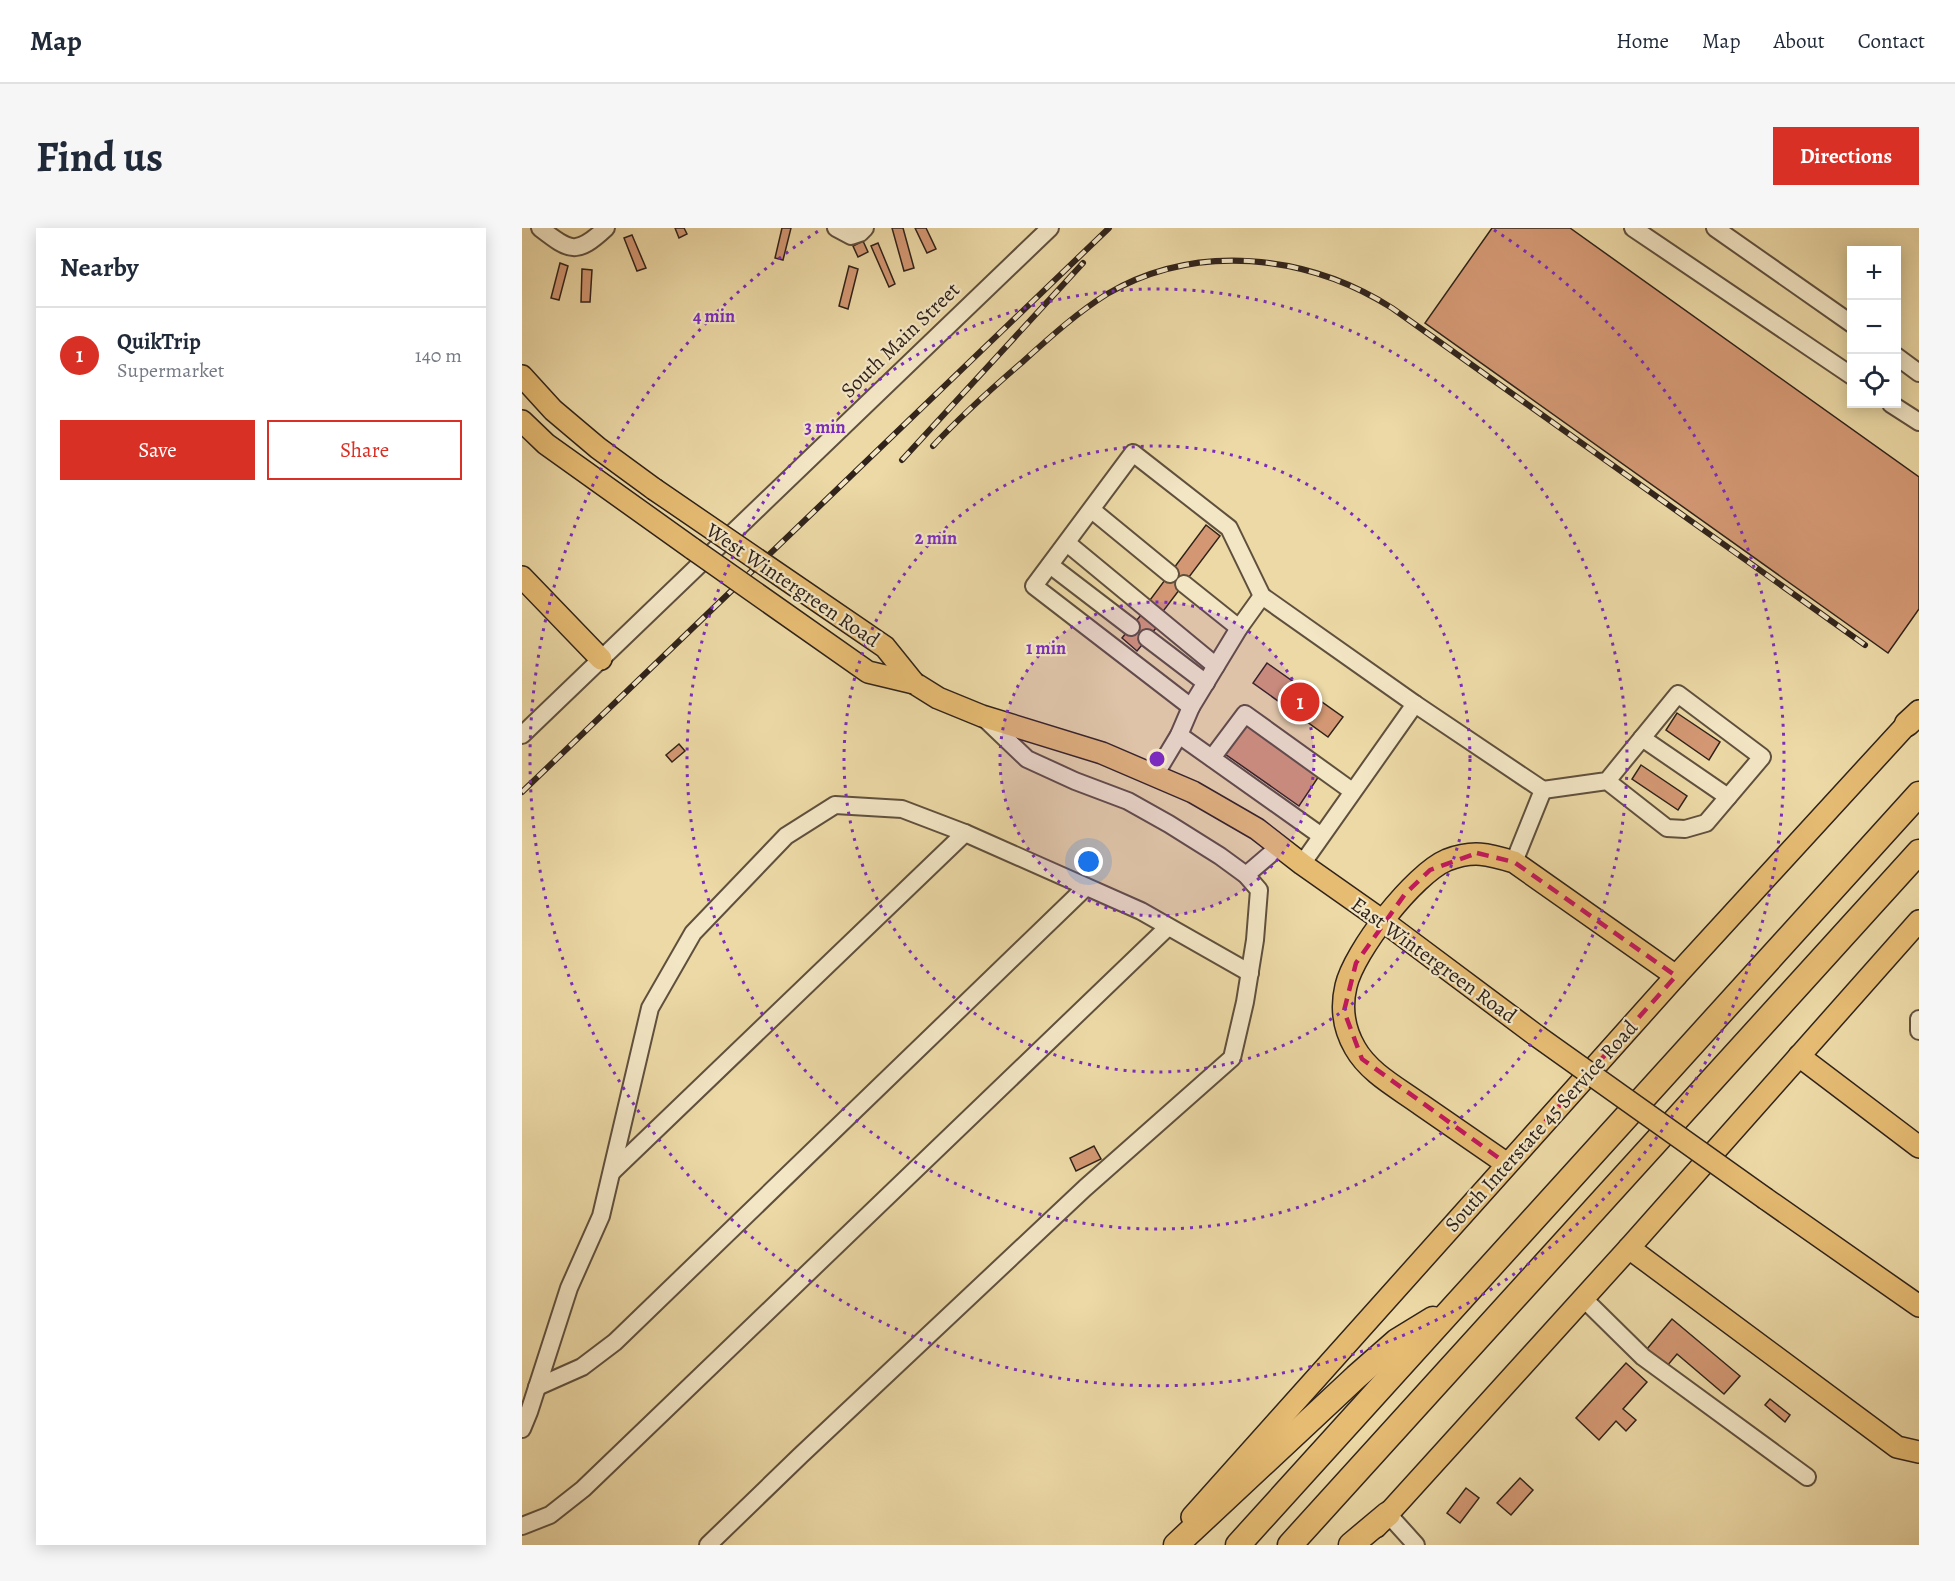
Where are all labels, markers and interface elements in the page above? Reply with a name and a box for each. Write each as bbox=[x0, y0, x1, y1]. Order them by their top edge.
text: Map bbox=[30, 22, 82, 60]
text: Home bbox=[1616, 27, 1669, 55]
text: Map bbox=[1702, 27, 1740, 55]
text: About bbox=[1773, 27, 1825, 55]
text: Contact bbox=[1858, 27, 1925, 55]
button: Directions bbox=[1773, 127, 1919, 185]
text: Find us bbox=[36, 128, 163, 185]
map controls bbox=[1847, 246, 1901, 408]
button: + bbox=[1847, 246, 1901, 300]
text: Nearby bbox=[60, 250, 139, 285]
street label: South Main Street bbox=[834, 276, 966, 404]
button: − bbox=[1847, 300, 1901, 354]
text: 4 min bbox=[693, 304, 735, 328]
text: QuikTrip bbox=[117, 327, 201, 357]
text: 1 bbox=[76, 342, 83, 369]
text: 140 m bbox=[415, 342, 462, 369]
button: locate bbox=[1847, 354, 1901, 408]
text: Supermarket bbox=[117, 357, 224, 384]
text: 3 min bbox=[804, 415, 846, 439]
button: Save bbox=[60, 420, 255, 480]
button: Share bbox=[267, 420, 462, 480]
street label: West Wintergreen Road bbox=[700, 516, 886, 654]
text: 2 min bbox=[915, 526, 957, 550]
text: 1 min bbox=[1026, 636, 1066, 660]
pin: 1 bbox=[1280, 680, 1320, 724]
centre of rings bbox=[1147, 749, 1167, 769]
your location bbox=[1074, 847, 1103, 876]
street label: East Wintergreen Road bbox=[1346, 890, 1523, 1030]
street label: South Interstate 45 Service Road bbox=[1438, 1014, 1644, 1238]

